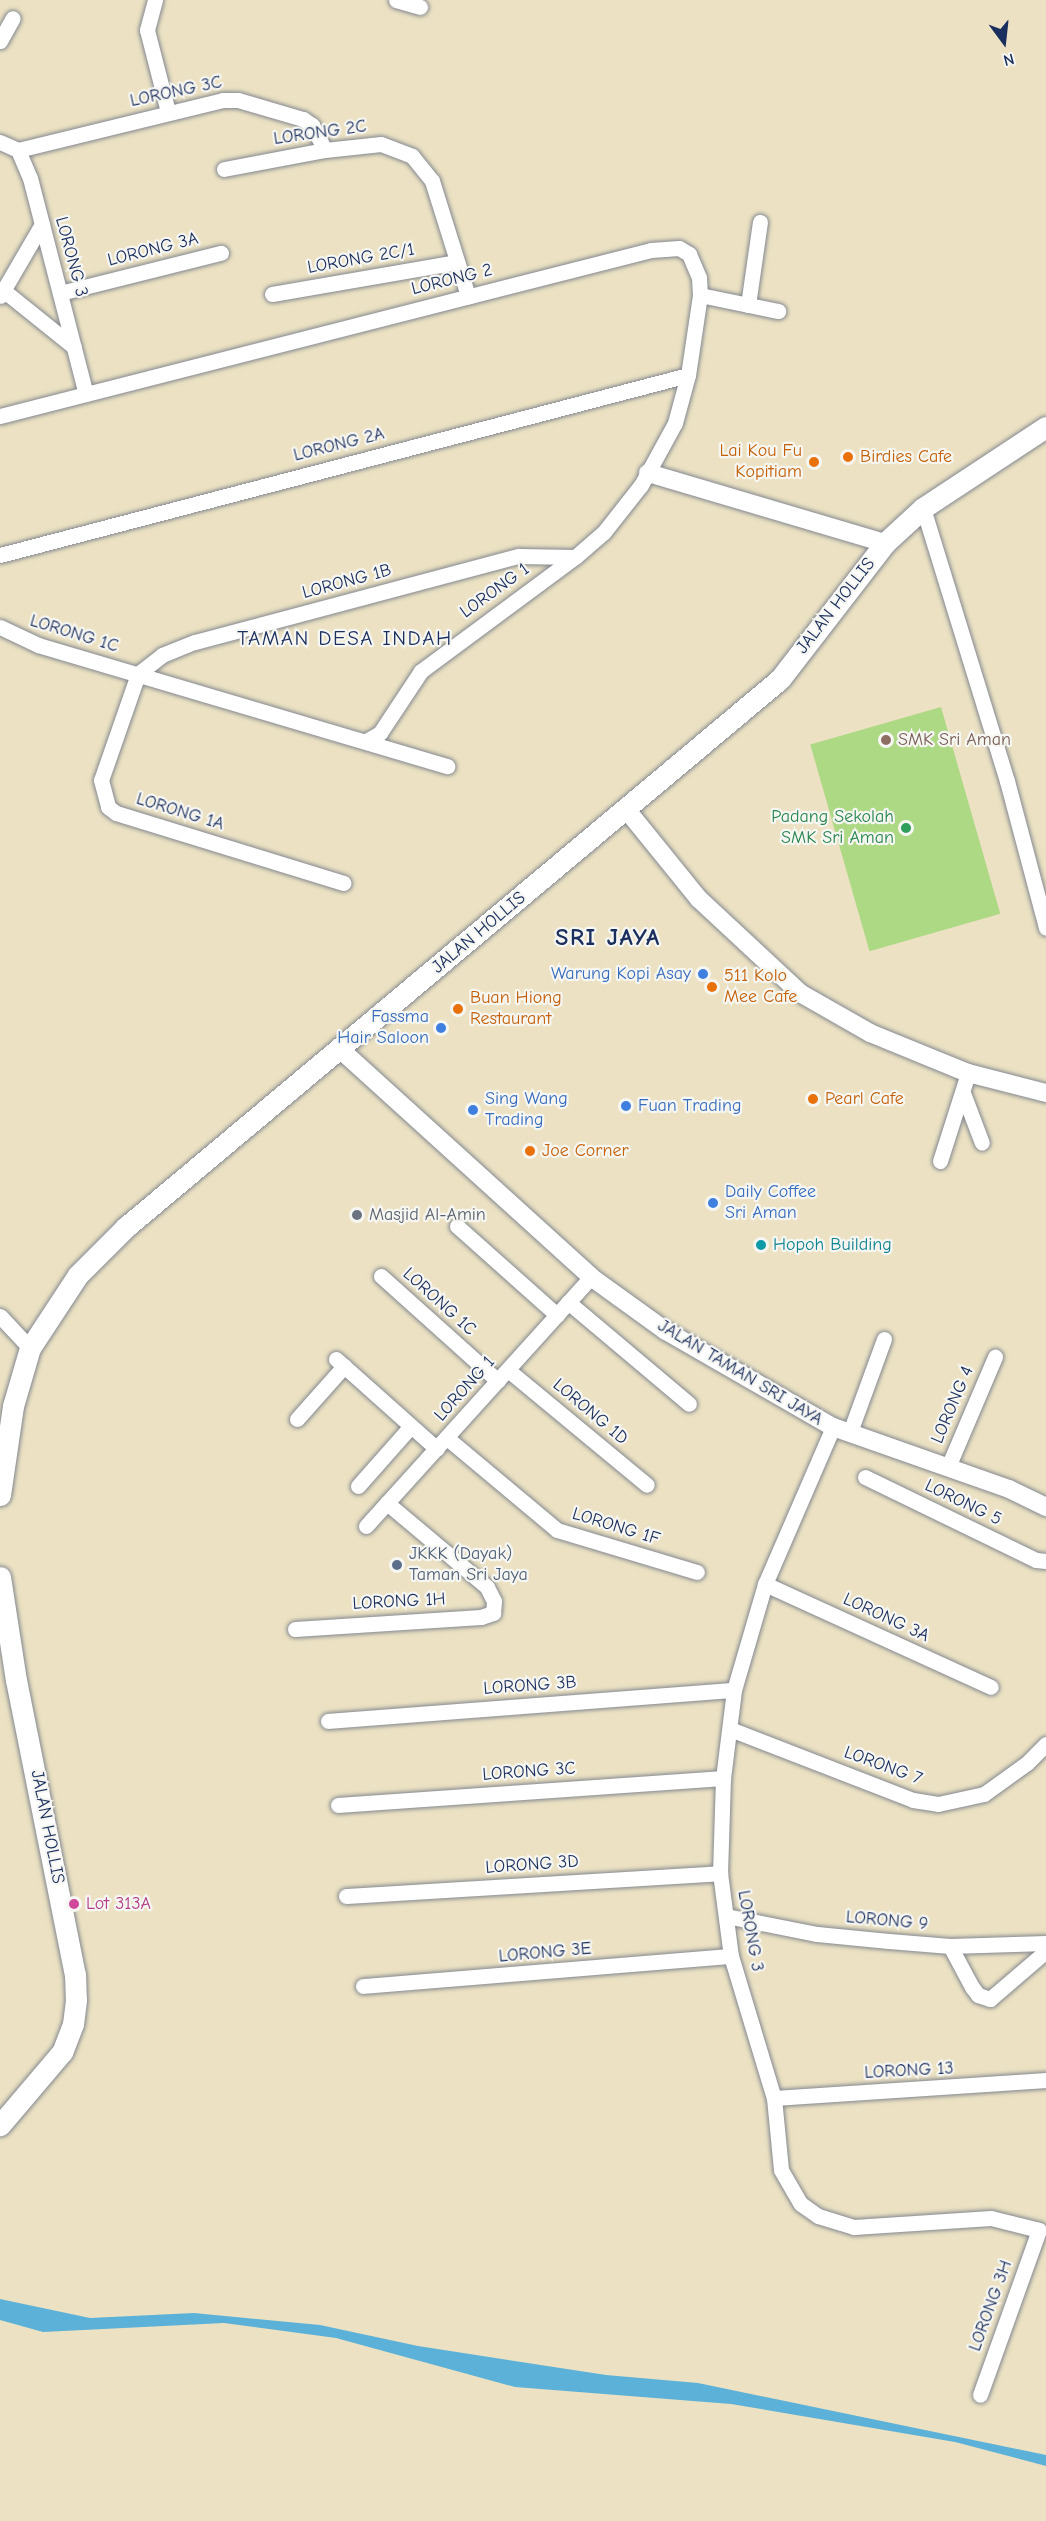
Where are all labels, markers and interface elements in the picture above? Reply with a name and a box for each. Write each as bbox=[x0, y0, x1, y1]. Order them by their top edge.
north arrow bbox=[974, 12, 1034, 72]
text: N bbox=[1001, 49, 1016, 69]
street label: LORONG 3C bbox=[128, 72, 224, 112]
street label: LORONG 2C bbox=[272, 116, 368, 150]
street label: LORONG 3 bbox=[50, 215, 92, 299]
street label: LORONG 3A bbox=[105, 228, 201, 272]
street label: LORONG 2C/1 bbox=[306, 239, 416, 279]
street label: LORONG 2 bbox=[409, 260, 495, 300]
street label: LORONG 2A bbox=[291, 423, 387, 467]
place label: Lai Kou Fu Kopitiam bbox=[720, 441, 802, 484]
place label: Birdies Cafe bbox=[860, 446, 952, 468]
marker: Birdies Cafe bbox=[841, 450, 855, 464]
marker: Lai Kou Fu Kopitiam bbox=[807, 455, 821, 469]
street label: JALAN HOLLIS bbox=[792, 554, 880, 658]
street label: LORONG 1 bbox=[456, 559, 534, 623]
street label: LORONG 1B bbox=[300, 560, 394, 604]
street label: LORONG 1C bbox=[27, 610, 121, 658]
district label: TAMAN DESA INDAH bbox=[237, 625, 453, 651]
place label: SMK Sri Aman bbox=[898, 729, 1011, 751]
marker: SMK Sri Aman bbox=[879, 733, 893, 747]
street label: LORONG 1A bbox=[133, 788, 227, 836]
place label: Padang Sekolah SMK Sri Aman bbox=[771, 807, 894, 850]
marker: Padang Sekolah SMK Sri Aman bbox=[899, 821, 913, 835]
street label: JALAN HOLLIS bbox=[428, 888, 530, 978]
district label: SRI JAYA bbox=[555, 924, 661, 952]
place label: Warung Kopi Asay bbox=[551, 963, 691, 985]
place label: 511 Kolo Mee Cafe bbox=[724, 966, 797, 1008]
marker: Warung Kopi Asay bbox=[696, 967, 710, 981]
marker: 511 Kolo Mee Cafe bbox=[705, 980, 719, 994]
place label: Buan Hiong Restaurant bbox=[470, 988, 562, 1030]
marker: Buan Hiong Restaurant bbox=[451, 1002, 465, 1016]
place label: Fassma Hair Saloon bbox=[337, 1007, 429, 1050]
marker: Fassma Hair Saloon bbox=[434, 1021, 448, 1035]
place label: Pearl Cafe bbox=[825, 1088, 904, 1110]
place label: Sing Wang Trading bbox=[485, 1089, 568, 1132]
marker: Pearl Cafe bbox=[806, 1092, 820, 1106]
place label: Fuan Trading bbox=[638, 1095, 741, 1117]
marker: Fuan Trading bbox=[619, 1099, 633, 1113]
marker: Sing Wang Trading bbox=[466, 1103, 480, 1117]
place label: Joe Corner bbox=[542, 1140, 629, 1162]
marker: Joe Corner bbox=[523, 1144, 537, 1158]
place label: Daily Coffee Sri Aman bbox=[725, 1182, 816, 1224]
marker: Daily Coffee Sri Aman bbox=[706, 1196, 720, 1210]
place label: Masjid Al-Amin bbox=[369, 1204, 486, 1226]
marker: Masjid Al-Amin bbox=[350, 1208, 364, 1222]
place label: Hopoh Building bbox=[773, 1234, 892, 1256]
marker: Hopoh Building bbox=[754, 1238, 768, 1252]
street label: LORONG 1C bbox=[398, 1263, 480, 1341]
street label: JALAN TAMAN SRI JAYA bbox=[654, 1315, 826, 1431]
street label: LORONG 1 bbox=[430, 1352, 500, 1426]
street label: LORONG 4 bbox=[927, 1363, 979, 1447]
street label: LORONG 1D bbox=[548, 1374, 632, 1450]
street label: LORONG 5 bbox=[921, 1475, 1005, 1531]
street label: LORONG 1F bbox=[570, 1503, 662, 1551]
place label: JKKK (Dayak) Taman Sri Jaya bbox=[409, 1544, 528, 1586]
marker: JKKK (Dayak) Taman Sri Jaya bbox=[390, 1558, 404, 1572]
street label: LORONG 1H bbox=[352, 1589, 446, 1615]
street label: LORONG 3A bbox=[839, 1589, 933, 1647]
street label: LORONG 3B bbox=[483, 1672, 577, 1700]
street label: LORONG 7 bbox=[841, 1742, 925, 1790]
street label: LORONG 3C bbox=[482, 1758, 576, 1786]
street label: JALAN HOLLIS bbox=[25, 1768, 69, 1886]
street label: LORONG 3D bbox=[485, 1851, 579, 1879]
street label: LORONG 3 bbox=[732, 1889, 768, 1973]
place label: Lot 313A bbox=[86, 1893, 151, 1915]
marker: Lot 313A bbox=[67, 1897, 81, 1911]
street label: LORONG 9 bbox=[845, 1907, 929, 1935]
street label: LORONG 3E bbox=[498, 1938, 592, 1968]
street label: LORONG 13 bbox=[864, 2058, 954, 2084]
street label: LORONG 3H bbox=[965, 2258, 1017, 2354]

